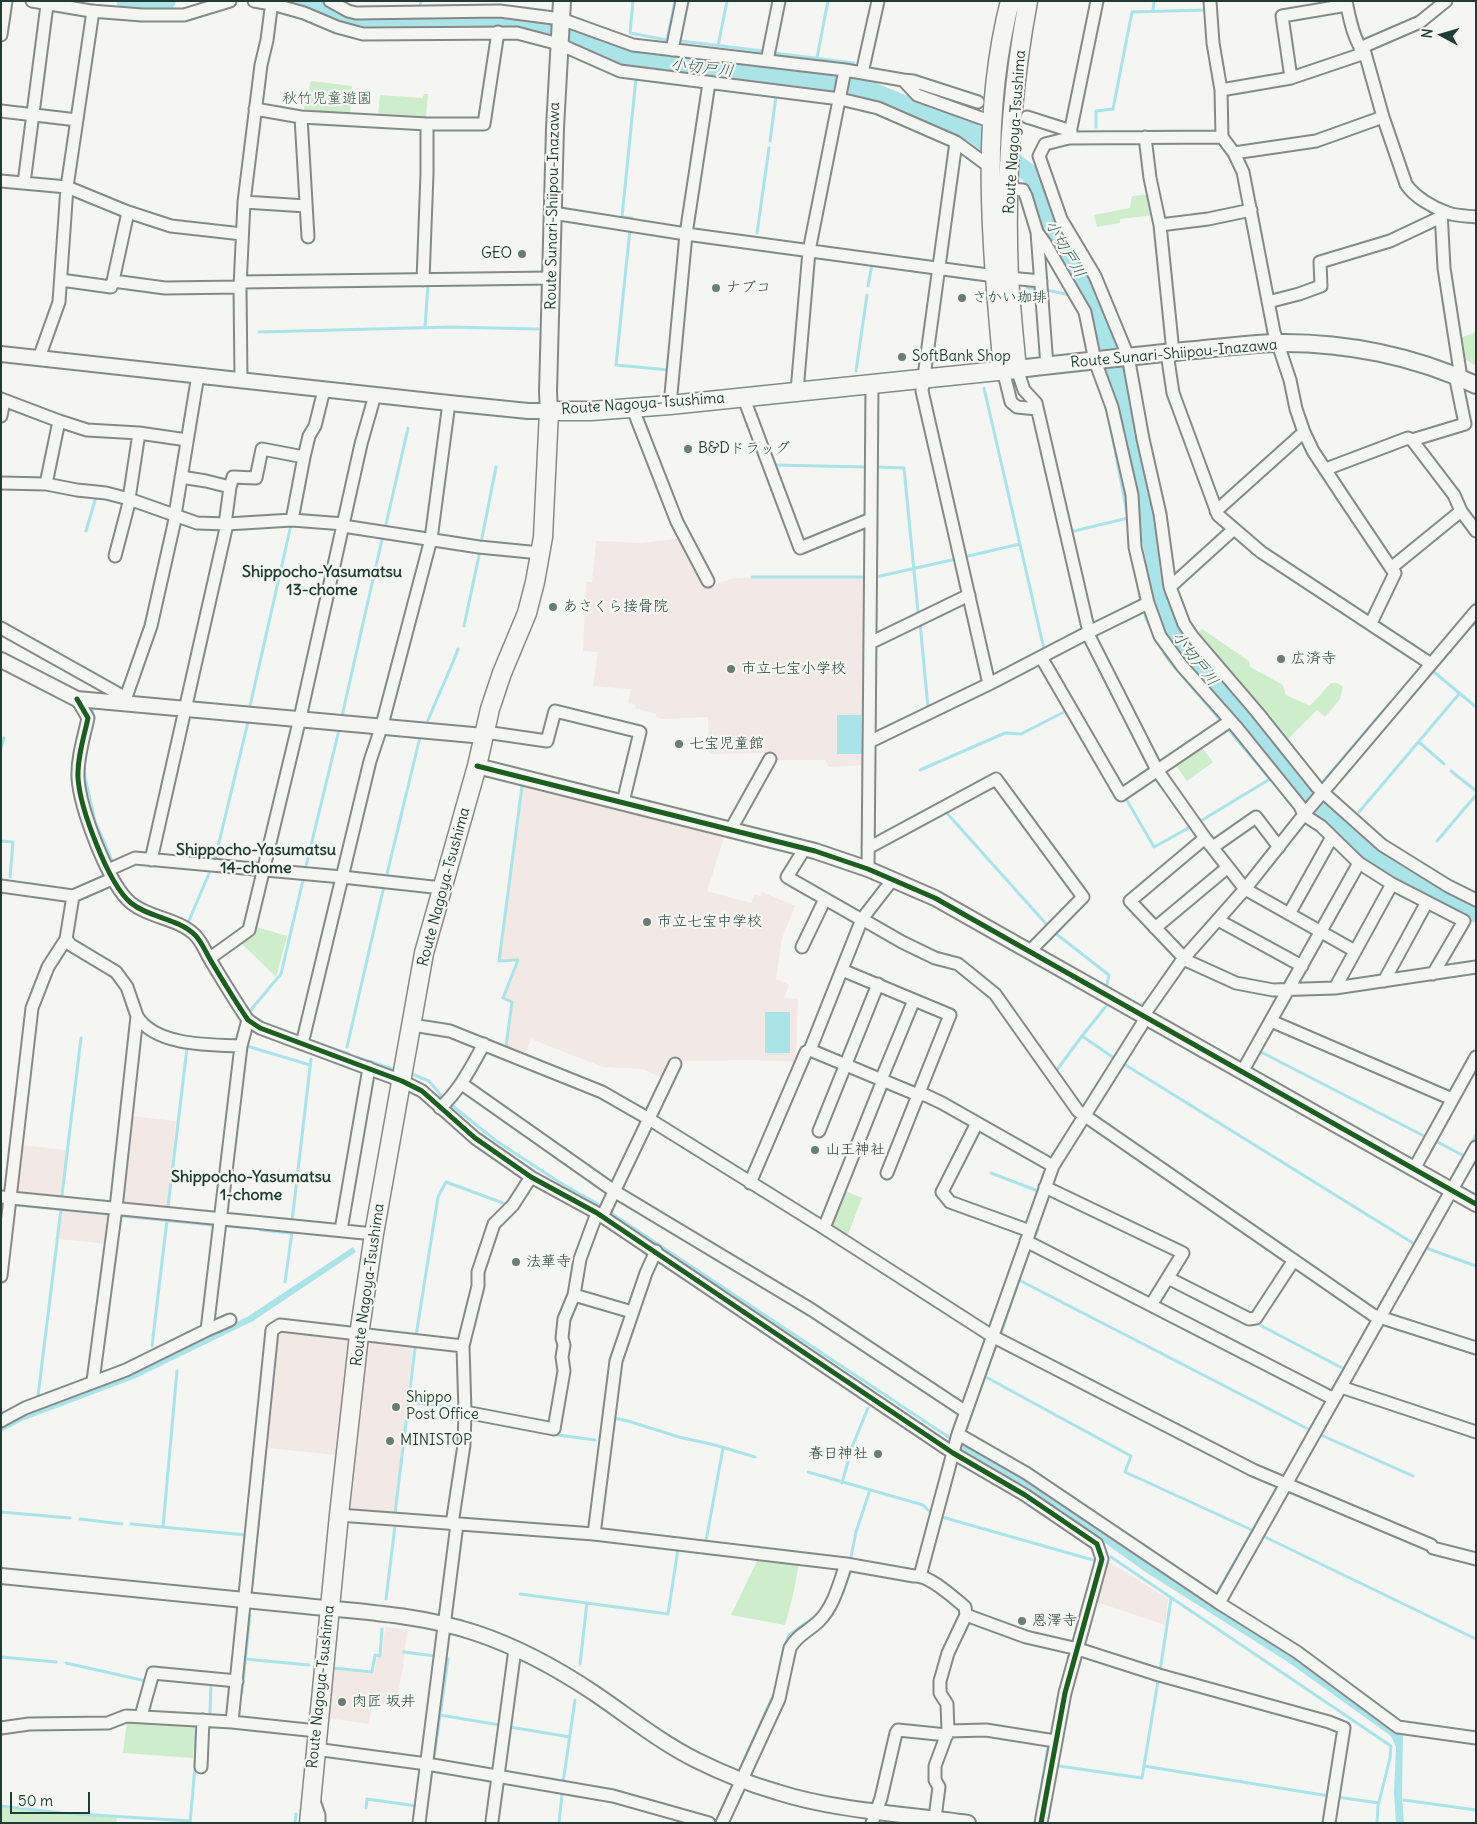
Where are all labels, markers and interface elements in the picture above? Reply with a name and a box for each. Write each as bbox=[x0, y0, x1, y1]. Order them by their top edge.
north arrow bbox=[1417, 10, 1467, 60]
text: N bbox=[1418, 28, 1437, 39]
street label: Route Nagoya-Tsushima bbox=[1000, 50, 1030, 214]
water label: 小切戸川 bbox=[669, 55, 735, 81]
park label: 秋竹児童遊園 bbox=[282, 90, 372, 108]
street label: Route Sunari-Shiipou-Inazawa bbox=[542, 102, 564, 310]
water label: 小切戸川 bbox=[1041, 216, 1089, 282]
place label: GEO bbox=[481, 245, 512, 263]
marker: GEO bbox=[516, 248, 528, 260]
place label: ナブコ bbox=[726, 279, 771, 297]
marker: ナブコ bbox=[710, 282, 722, 294]
place label: さかい珈琲 bbox=[972, 289, 1047, 307]
marker: さかい珈琲 bbox=[956, 292, 968, 304]
street label: Route Sunari-Shiipou-Inazawa bbox=[1070, 336, 1278, 372]
place label: SoftBank Shop bbox=[912, 348, 1011, 366]
marker: SoftBank Shop bbox=[896, 351, 908, 363]
street label: Route Nagoya-Tsushima bbox=[561, 389, 725, 419]
place label: B&Dドラッグ bbox=[698, 440, 790, 458]
marker: B&Dドラッグ bbox=[682, 443, 694, 455]
district label: Shippocho-Yasumatsu 13-chome bbox=[242, 562, 402, 600]
place label: あさくら接骨院 bbox=[563, 598, 668, 616]
marker: あさくら接骨院 bbox=[547, 601, 559, 613]
water label: 小切戸川 bbox=[1168, 628, 1222, 690]
place label: 広済寺 bbox=[1291, 650, 1336, 668]
marker: 広済寺 bbox=[1275, 653, 1287, 665]
place label: 市立七宝小学校 bbox=[741, 660, 846, 678]
marker: 市立七宝小学校 bbox=[725, 663, 737, 675]
place label: 七宝児童館 bbox=[689, 735, 764, 753]
marker: 七宝児童館 bbox=[673, 738, 685, 750]
street label: Route Nagoya-Tsushima bbox=[414, 805, 474, 969]
district label: Shippocho-Yasumatsu 14-chome bbox=[176, 840, 336, 878]
place label: 市立七宝中学校 bbox=[657, 913, 762, 931]
marker: 市立七宝中学校 bbox=[641, 916, 653, 928]
place label: 山王神社 bbox=[825, 1141, 885, 1159]
marker: 山王神社 bbox=[809, 1144, 821, 1156]
district label: Shippocho-Yasumatsu 1-chome bbox=[171, 1167, 331, 1205]
street label: Route Nagoya-Tsushima bbox=[348, 1202, 388, 1368]
place label: 法華寺 bbox=[526, 1253, 571, 1271]
marker: 法華寺 bbox=[510, 1256, 522, 1268]
place label: Shippo Post Office bbox=[406, 1389, 479, 1424]
marker: Shippo Post Office bbox=[390, 1401, 402, 1413]
place label: MINISTOP bbox=[400, 1432, 472, 1450]
marker: MINISTOP bbox=[384, 1435, 396, 1447]
place label: 春日神社 bbox=[808, 1445, 868, 1463]
marker: 春日神社 bbox=[872, 1448, 884, 1460]
street label: Route Nagoya-Tsushima bbox=[303, 1604, 339, 1770]
place label: 恩澤寺 bbox=[1032, 1612, 1077, 1630]
marker: 恩澤寺 bbox=[1016, 1615, 1028, 1627]
place label: 肉匠 坂井 bbox=[352, 1693, 416, 1711]
marker: 肉匠 坂井 bbox=[336, 1696, 348, 1708]
scale bar bbox=[12, 1782, 92, 1814]
text: 50 m bbox=[18, 1791, 53, 1810]

